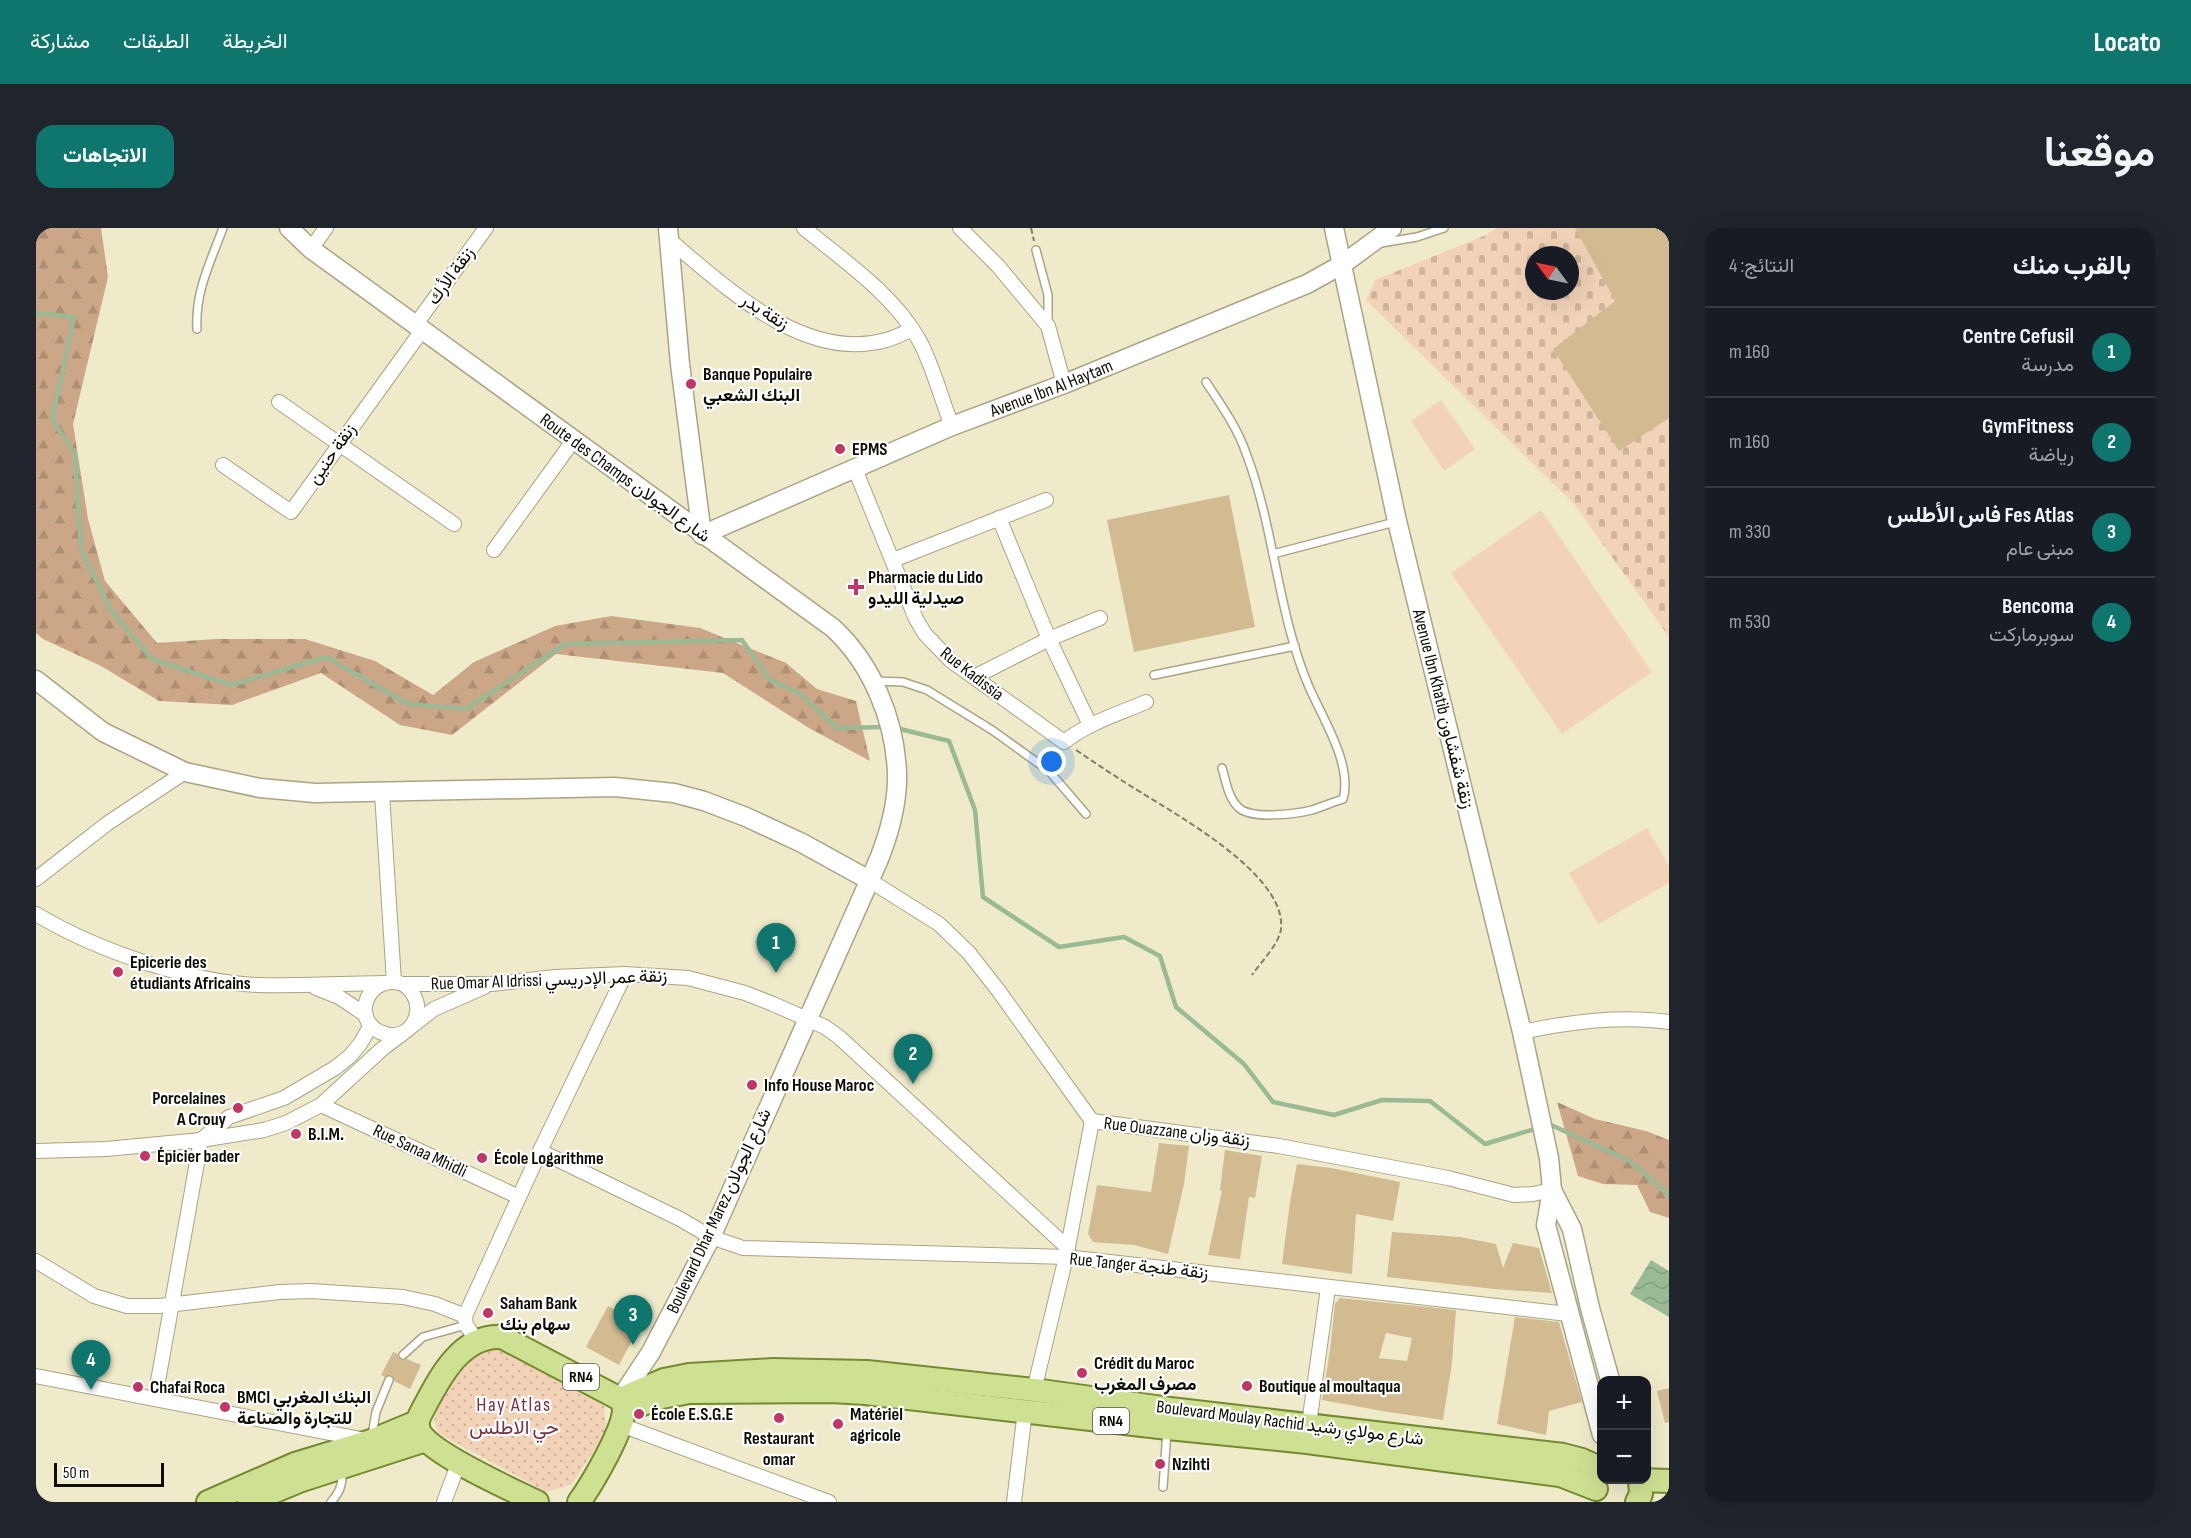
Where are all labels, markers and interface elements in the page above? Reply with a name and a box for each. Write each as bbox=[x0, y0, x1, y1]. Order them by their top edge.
text: Locato bbox=[2094, 26, 2161, 59]
text: مشاركة bbox=[30, 29, 90, 54]
text: الطبقات bbox=[123, 29, 190, 54]
text: الخريطة bbox=[223, 29, 288, 54]
button: الاتجاهات bbox=[36, 125, 174, 188]
text: موقعنا bbox=[2044, 128, 2155, 179]
street label: زنقة الأرك bbox=[423, 243, 479, 309]
north arrow bbox=[1525, 246, 1579, 300]
text: بالقرب منك bbox=[2013, 251, 2131, 282]
text: النتائج: 4 bbox=[1729, 254, 1794, 278]
street label: زنقة بدر bbox=[736, 289, 793, 335]
text: Centre Cefusil bbox=[1963, 323, 2074, 350]
text: 160 m bbox=[1729, 340, 1770, 364]
text: 1 bbox=[2108, 340, 2115, 364]
text: مدرسة bbox=[2021, 353, 2074, 377]
street label: Avenue Ibn Al Haytam bbox=[986, 355, 1116, 422]
place label: Banque Populaire البنك الشعبي bbox=[703, 364, 813, 410]
marker: Banque Populaire البنك الشعبي bbox=[684, 377, 698, 391]
street label: Route des Champs شارع الجولان bbox=[535, 409, 714, 548]
text: GymFitness bbox=[1982, 413, 2074, 440]
street label: زنقة حنين bbox=[303, 420, 361, 488]
text: 160 m bbox=[1729, 430, 1770, 454]
text: 2 bbox=[2107, 430, 2116, 454]
place label: EPMS bbox=[852, 439, 887, 460]
marker: EPMS bbox=[833, 442, 847, 456]
text: رياضة bbox=[2029, 443, 2074, 467]
text: Fes Atlas فاس الأطلس bbox=[1887, 502, 2074, 529]
text: 330 m bbox=[1729, 520, 1771, 544]
text: 3 bbox=[2107, 520, 2116, 544]
text: مبنى عام bbox=[2006, 537, 2074, 561]
place label: Pharmacie du Lido صيدلية الليدو bbox=[868, 567, 983, 609]
marker: Pharmacie du Lido صيدلية الليدو bbox=[849, 580, 863, 594]
text: Bencoma bbox=[2002, 593, 2074, 620]
street label: Avenue Ibn Khatib زنقة شفشاون bbox=[1408, 606, 1478, 811]
text: 530 m bbox=[1729, 610, 1770, 634]
text: 4 bbox=[2107, 610, 2116, 634]
text: سوبرماركت bbox=[1989, 623, 2074, 647]
street label: Rue Kadissia bbox=[936, 643, 1008, 705]
your location bbox=[1037, 747, 1066, 776]
pin: 1 bbox=[756, 924, 796, 973]
place label: Epicerie des étudiants Africains bbox=[130, 952, 251, 994]
marker: Epicerie des étudiants Africains bbox=[111, 965, 125, 979]
street label: Rue Omar Al Idrissi زنقة عمر الإدريسي bbox=[430, 965, 668, 999]
pin: 2 bbox=[894, 1034, 932, 1084]
place label: Info House Maroc bbox=[764, 1075, 874, 1096]
marker: Info House Maroc bbox=[745, 1078, 759, 1092]
place label: Porcelaines A Crouy bbox=[152, 1088, 227, 1130]
marker: Porcelaines A Crouy bbox=[231, 1101, 245, 1115]
street label: Boulevard Dhar Marez شارع الجولان bbox=[662, 1105, 777, 1317]
street label: Rue Ouazzane زنقة وزان bbox=[1103, 1113, 1251, 1151]
street label: Rue Sanaa Mhidli bbox=[370, 1120, 470, 1182]
place label: B.I.M. bbox=[308, 1124, 344, 1145]
marker: B.I.M. bbox=[289, 1127, 303, 1141]
place label: Épicier bader bbox=[157, 1146, 240, 1167]
place label: École Logarithme bbox=[494, 1148, 604, 1169]
marker: Épicier bader bbox=[138, 1149, 152, 1163]
marker: École Logarithme bbox=[475, 1151, 489, 1165]
street label: Rue Tanger زنقة طنجة bbox=[1068, 1248, 1210, 1284]
place label: Saham Bank سهام بنك bbox=[500, 1293, 578, 1336]
pin: 3 bbox=[614, 1296, 652, 1345]
marker: Saham Bank سهام بنك bbox=[481, 1306, 495, 1320]
pin: 4 bbox=[72, 1340, 110, 1390]
place label: Crédit du Maroc مصرف المغرب bbox=[1094, 1353, 1197, 1395]
road number: RN4 bbox=[563, 1364, 599, 1390]
marker: Crédit du Maroc مصرف المغرب bbox=[1075, 1366, 1089, 1380]
place label: Boutique al moultaqua bbox=[1259, 1376, 1401, 1397]
map controls bbox=[1597, 1376, 1651, 1484]
button: + bbox=[1597, 1376, 1651, 1430]
place label: Chafai Roca bbox=[150, 1377, 225, 1398]
marker: Boutique al moultaqua bbox=[1240, 1379, 1254, 1393]
marker: Chafai Roca bbox=[131, 1380, 145, 1394]
place label: BMCI البنك المغربي للتجارة والصناعة bbox=[237, 1387, 371, 1429]
district label: Hay Atlas حي الاطلس bbox=[469, 1393, 559, 1444]
street label: Boulevard Moulay Rachid شارع مولاي رشيد bbox=[1155, 1396, 1425, 1454]
marker: BMCI البنك المغربي للتجارة والصناعة bbox=[218, 1400, 232, 1414]
place label: École E.S.G.E bbox=[651, 1404, 733, 1425]
place label: Matériel agricole bbox=[850, 1404, 903, 1446]
marker: École E.S.G.E bbox=[632, 1407, 646, 1421]
road number: RN4 bbox=[1093, 1408, 1129, 1434]
marker: Restaurant omar bbox=[772, 1411, 786, 1425]
marker: Matériel agricole bbox=[831, 1417, 845, 1431]
place label: Restaurant omar bbox=[743, 1428, 815, 1470]
button: − bbox=[1597, 1430, 1651, 1484]
place label: Nzihti bbox=[1172, 1454, 1210, 1475]
marker: Nzihti bbox=[1153, 1457, 1167, 1471]
scale bar bbox=[54, 1460, 164, 1488]
text: 50 m bbox=[63, 1464, 89, 1483]

